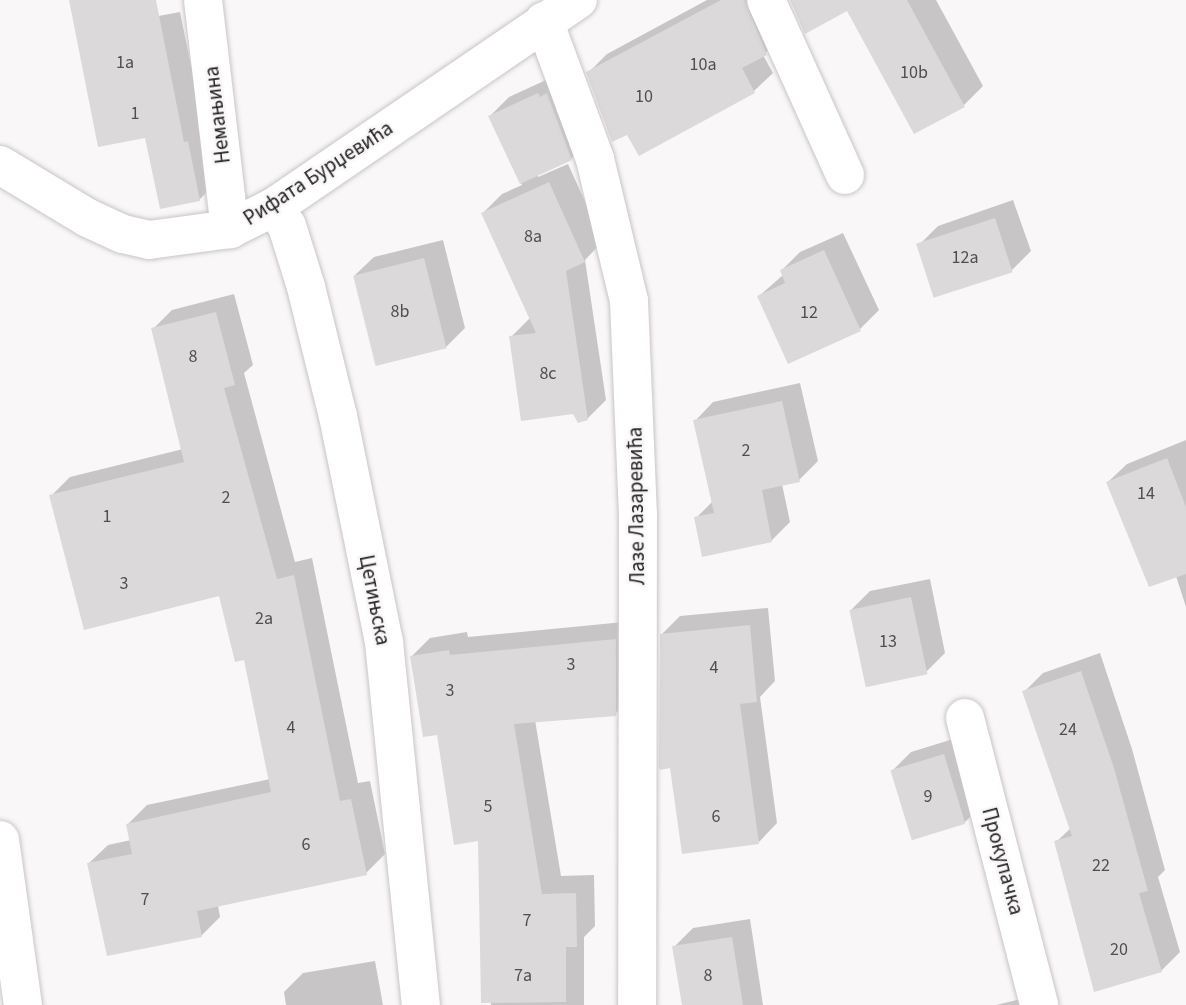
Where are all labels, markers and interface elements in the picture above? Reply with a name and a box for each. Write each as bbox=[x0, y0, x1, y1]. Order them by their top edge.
house number: 1a bbox=[116, 52, 134, 74]
house number: 10a bbox=[690, 54, 716, 76]
house number: 10b bbox=[900, 62, 928, 84]
street label: Немањина bbox=[199, 65, 235, 165]
house number: 10 bbox=[635, 86, 653, 108]
house number: 1 bbox=[131, 103, 139, 125]
street label: Рифата Бурџевића bbox=[239, 115, 397, 231]
house number: 8a bbox=[524, 226, 542, 248]
house number: 12a bbox=[952, 247, 978, 269]
house number: 8b bbox=[391, 301, 409, 323]
house number: 12 bbox=[800, 302, 818, 324]
house number: 8 bbox=[189, 346, 197, 368]
house number: 8c bbox=[539, 363, 557, 385]
street label: Лазе Лазаревића bbox=[622, 427, 650, 585]
house number: 2 bbox=[742, 440, 750, 462]
house number: 14 bbox=[1137, 483, 1155, 505]
house number: 2 bbox=[222, 487, 230, 509]
house number: 1 bbox=[103, 506, 111, 528]
street label: Цетињска bbox=[354, 553, 396, 647]
house number: 3 bbox=[120, 573, 128, 595]
house number: 2a bbox=[255, 608, 273, 630]
house number: 13 bbox=[879, 631, 897, 653]
house number: 3 bbox=[567, 654, 575, 676]
house number: 4 bbox=[710, 657, 718, 679]
house number: 3 bbox=[446, 680, 454, 702]
house number: 4 bbox=[287, 717, 295, 739]
house number: 24 bbox=[1059, 719, 1077, 741]
house number: 9 bbox=[924, 786, 932, 808]
house number: 5 bbox=[484, 796, 492, 818]
street label: Прокупачка bbox=[977, 805, 1029, 917]
house number: 6 bbox=[712, 806, 720, 828]
house number: 6 bbox=[302, 834, 310, 856]
house number: 22 bbox=[1092, 855, 1110, 877]
house number: 7 bbox=[141, 889, 149, 911]
house number: 7 bbox=[523, 910, 531, 932]
house number: 20 bbox=[1110, 939, 1128, 961]
house number: 7a bbox=[514, 965, 532, 987]
house number: 8 bbox=[704, 965, 712, 987]

